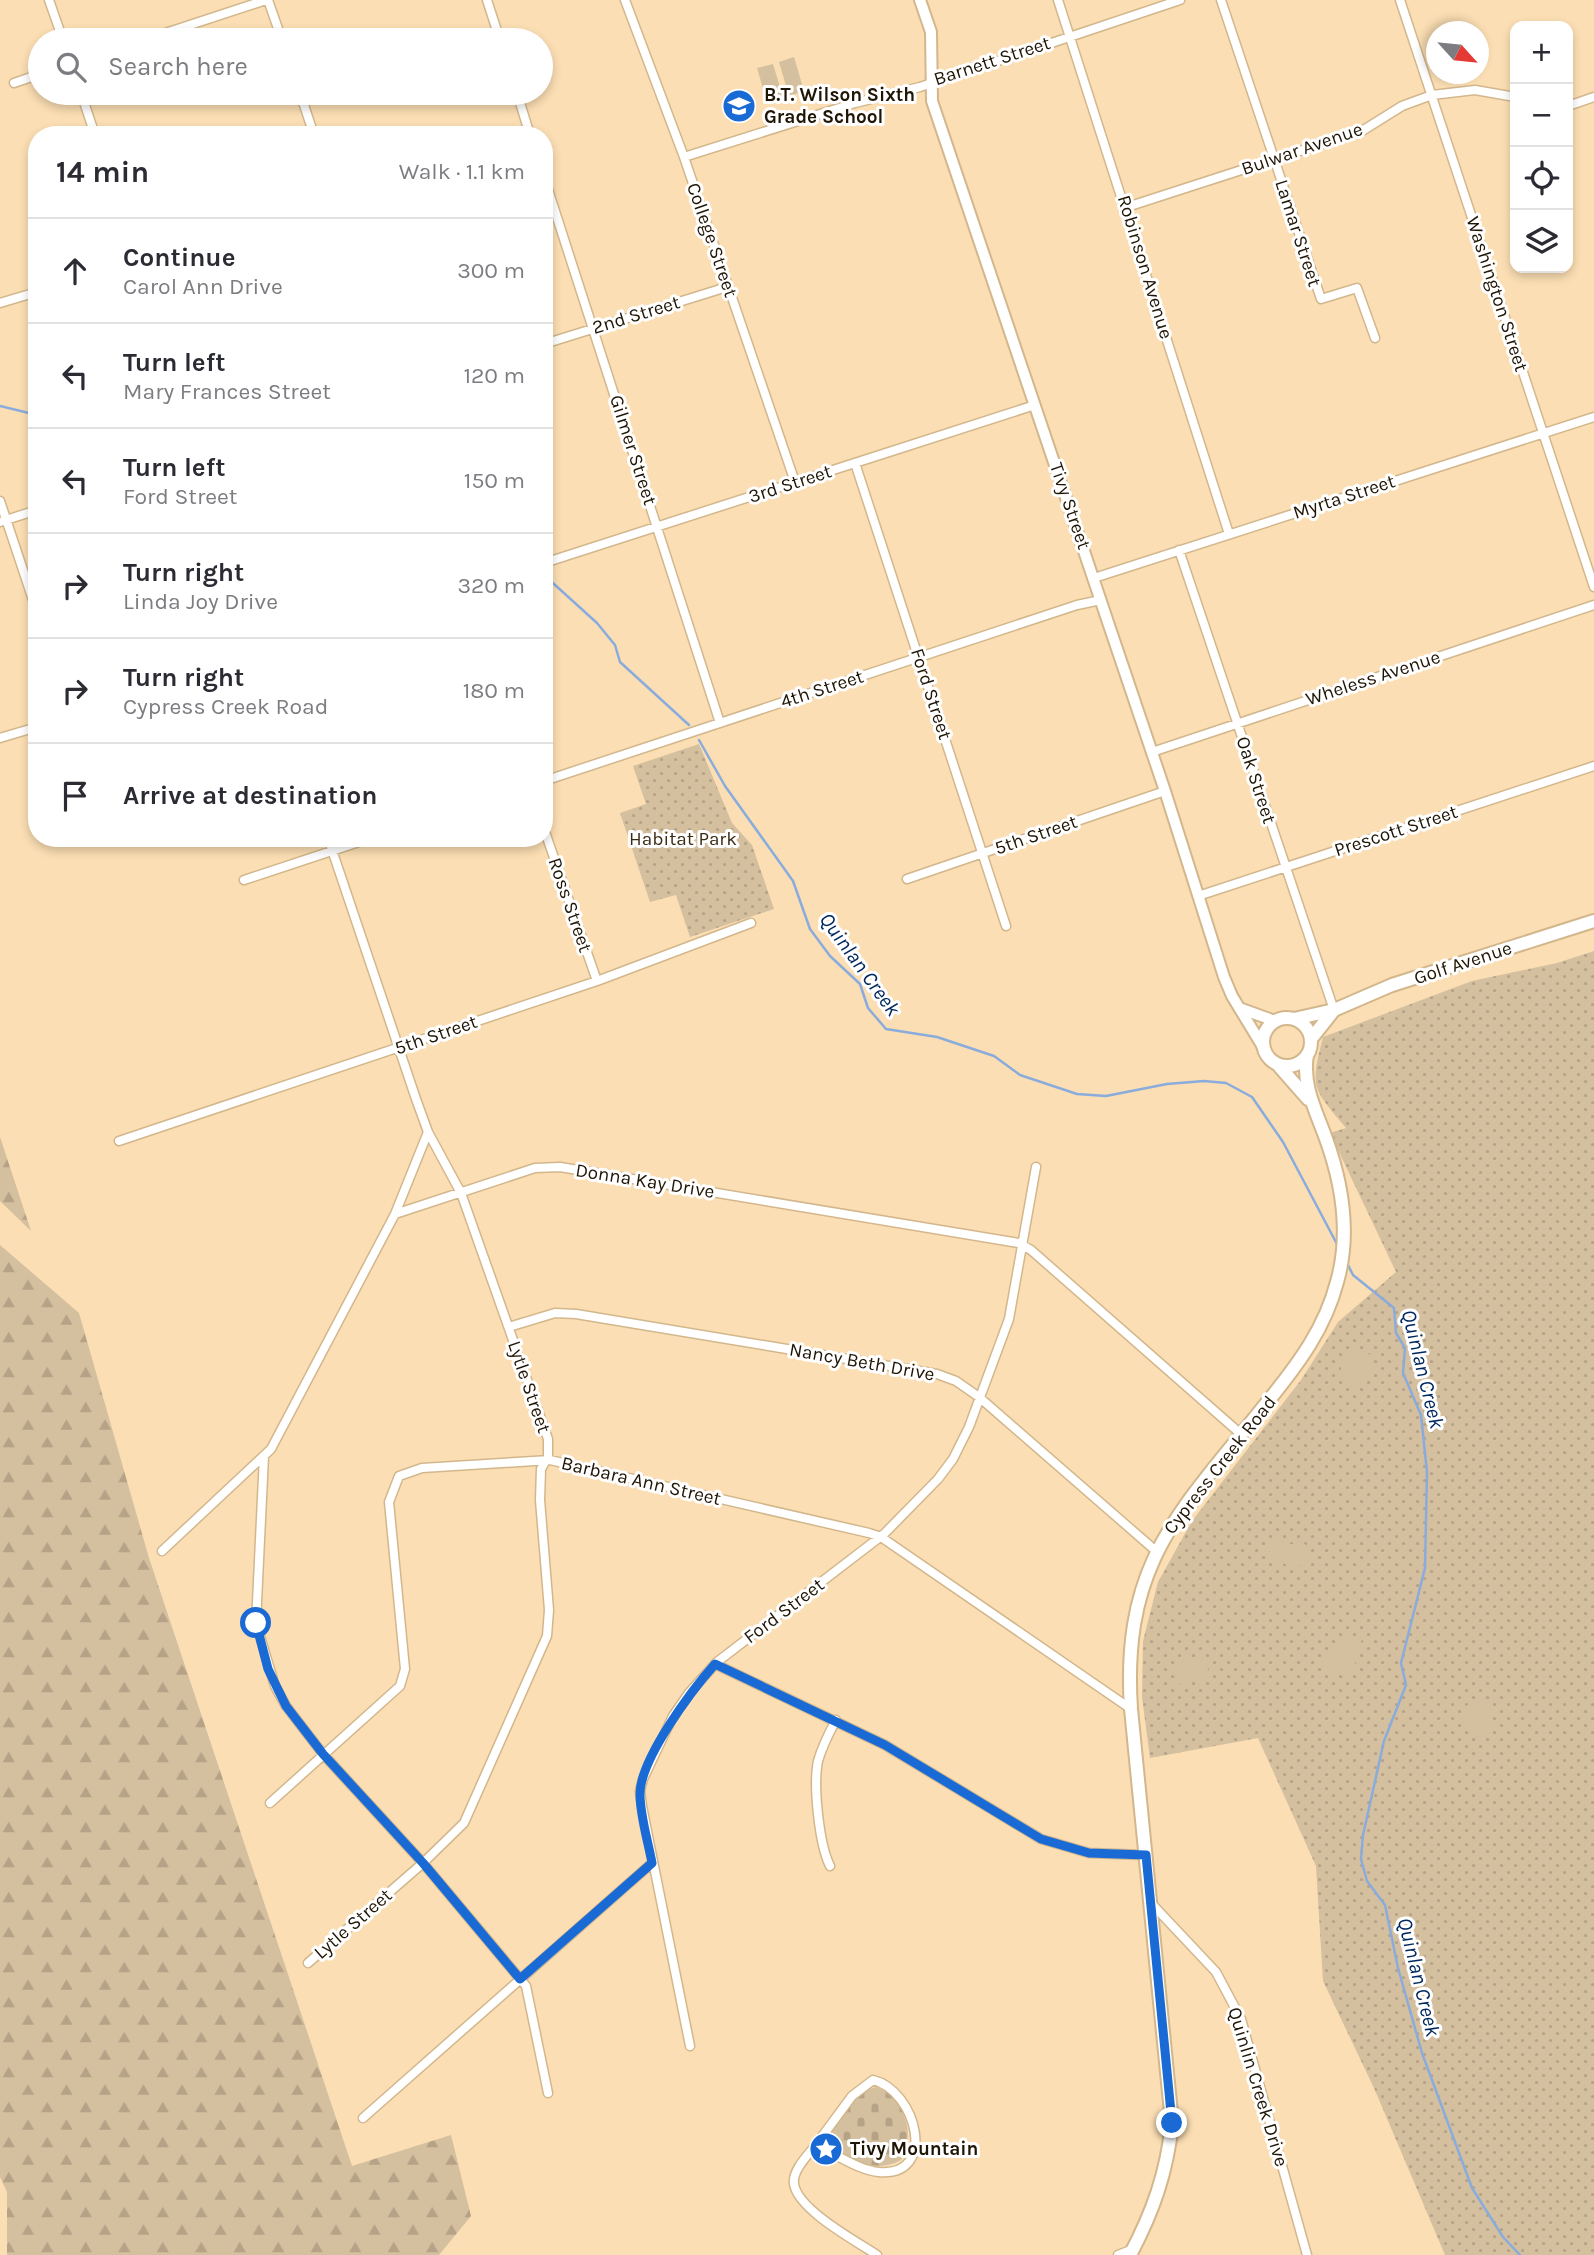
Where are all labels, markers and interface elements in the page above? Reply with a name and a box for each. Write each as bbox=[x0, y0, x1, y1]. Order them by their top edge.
north arrow bbox=[1426, 21, 1489, 84]
map controls bbox=[1510, 21, 1573, 273]
button: + bbox=[1510, 21, 1573, 84]
search box bbox=[28, 28, 553, 105]
street label: Barnett Street bbox=[931, 32, 1053, 90]
icon: search bbox=[52, 48, 90, 86]
text: Search here bbox=[108, 51, 248, 82]
place label: B.T. Wilson Sixth Grade School bbox=[764, 84, 915, 128]
button: − bbox=[1510, 84, 1573, 147]
school or university icon: B.T. Wilson Sixth Grade School bbox=[720, 87, 758, 125]
street label: Bulwar Avenue bbox=[1238, 118, 1366, 180]
button: locate bbox=[1510, 147, 1573, 210]
text: 14 min bbox=[56, 154, 149, 190]
text: Walk · 1.1 km bbox=[399, 158, 525, 185]
street label: Lamar Street bbox=[1270, 177, 1326, 289]
street label: College Street bbox=[682, 180, 742, 300]
street label: Robinson Avenue bbox=[1113, 192, 1177, 342]
button: layers bbox=[1510, 210, 1573, 273]
street label: Washington Street bbox=[1462, 214, 1532, 374]
text: Continue bbox=[123, 242, 235, 273]
icon: ahead bbox=[56, 252, 94, 290]
text: 300 m bbox=[457, 257, 525, 284]
text: Carol Ann Drive bbox=[123, 273, 283, 300]
street label: 2nd Street bbox=[590, 291, 682, 339]
text: Turn left bbox=[123, 347, 225, 378]
icon: left bbox=[56, 357, 94, 395]
text: 120 m bbox=[463, 362, 525, 389]
text: Mary Frances Street bbox=[123, 378, 331, 405]
street label: Gilmer Street bbox=[605, 392, 661, 508]
text: Turn left bbox=[123, 452, 225, 483]
street label: 3rd Street bbox=[746, 460, 834, 508]
street label: Tivy Street bbox=[1045, 460, 1095, 552]
icon: left bbox=[56, 462, 94, 500]
text: 150 m bbox=[464, 467, 525, 494]
street label: Myrta Street bbox=[1290, 470, 1398, 524]
text: Ford Street bbox=[123, 483, 238, 510]
text: Turn right bbox=[123, 557, 244, 588]
icon: right bbox=[56, 567, 94, 605]
text: 320 m bbox=[457, 572, 525, 599]
text: Linda Joy Drive bbox=[123, 588, 278, 615]
street label: Ford Street bbox=[906, 646, 956, 742]
street label: Wheless Avenue bbox=[1303, 646, 1443, 710]
text: Turn right bbox=[123, 662, 244, 693]
street label: 4th Street bbox=[778, 665, 866, 713]
icon: right bbox=[56, 672, 94, 710]
text: 180 m bbox=[463, 677, 525, 704]
text: Cypress Creek Road bbox=[123, 693, 328, 720]
street label: Oak Street bbox=[1232, 734, 1280, 826]
icon: arrive bbox=[56, 777, 94, 815]
text: Arrive at destination bbox=[123, 780, 377, 811]
street label: Prescott Street bbox=[1332, 801, 1460, 861]
street label: 5th Street bbox=[992, 811, 1080, 859]
park label: Habitat Park bbox=[629, 828, 737, 850]
street label: Ross Street bbox=[544, 855, 596, 955]
water label: Quinlan Creek bbox=[815, 908, 906, 1020]
street label: Golf Avenue bbox=[1411, 937, 1515, 989]
street label: 5th Street bbox=[392, 1011, 480, 1059]
street label: Donna Kay Drive bbox=[574, 1159, 716, 1203]
water label: Quinlan Creek bbox=[1397, 1307, 1449, 1431]
street label: Lytle Street bbox=[503, 1338, 555, 1436]
street label: Nancy Beth Drive bbox=[788, 1338, 936, 1386]
street label: Cypress Creek Road bbox=[1159, 1391, 1281, 1539]
street label: Barbara Ann Street bbox=[559, 1452, 723, 1510]
street label: Ford Street bbox=[740, 1574, 828, 1648]
route start bbox=[240, 1607, 271, 1638]
street label: Lytle Street bbox=[310, 1884, 396, 1964]
water label: Quinlan Creek bbox=[1393, 1915, 1445, 2039]
street label: Quinlin Creek Drive bbox=[1223, 2005, 1293, 2169]
route end bbox=[1156, 2107, 1187, 2138]
place icon: Tivy Mountain bbox=[807, 2130, 845, 2168]
place label: Tivy Mountain bbox=[850, 2138, 978, 2160]

